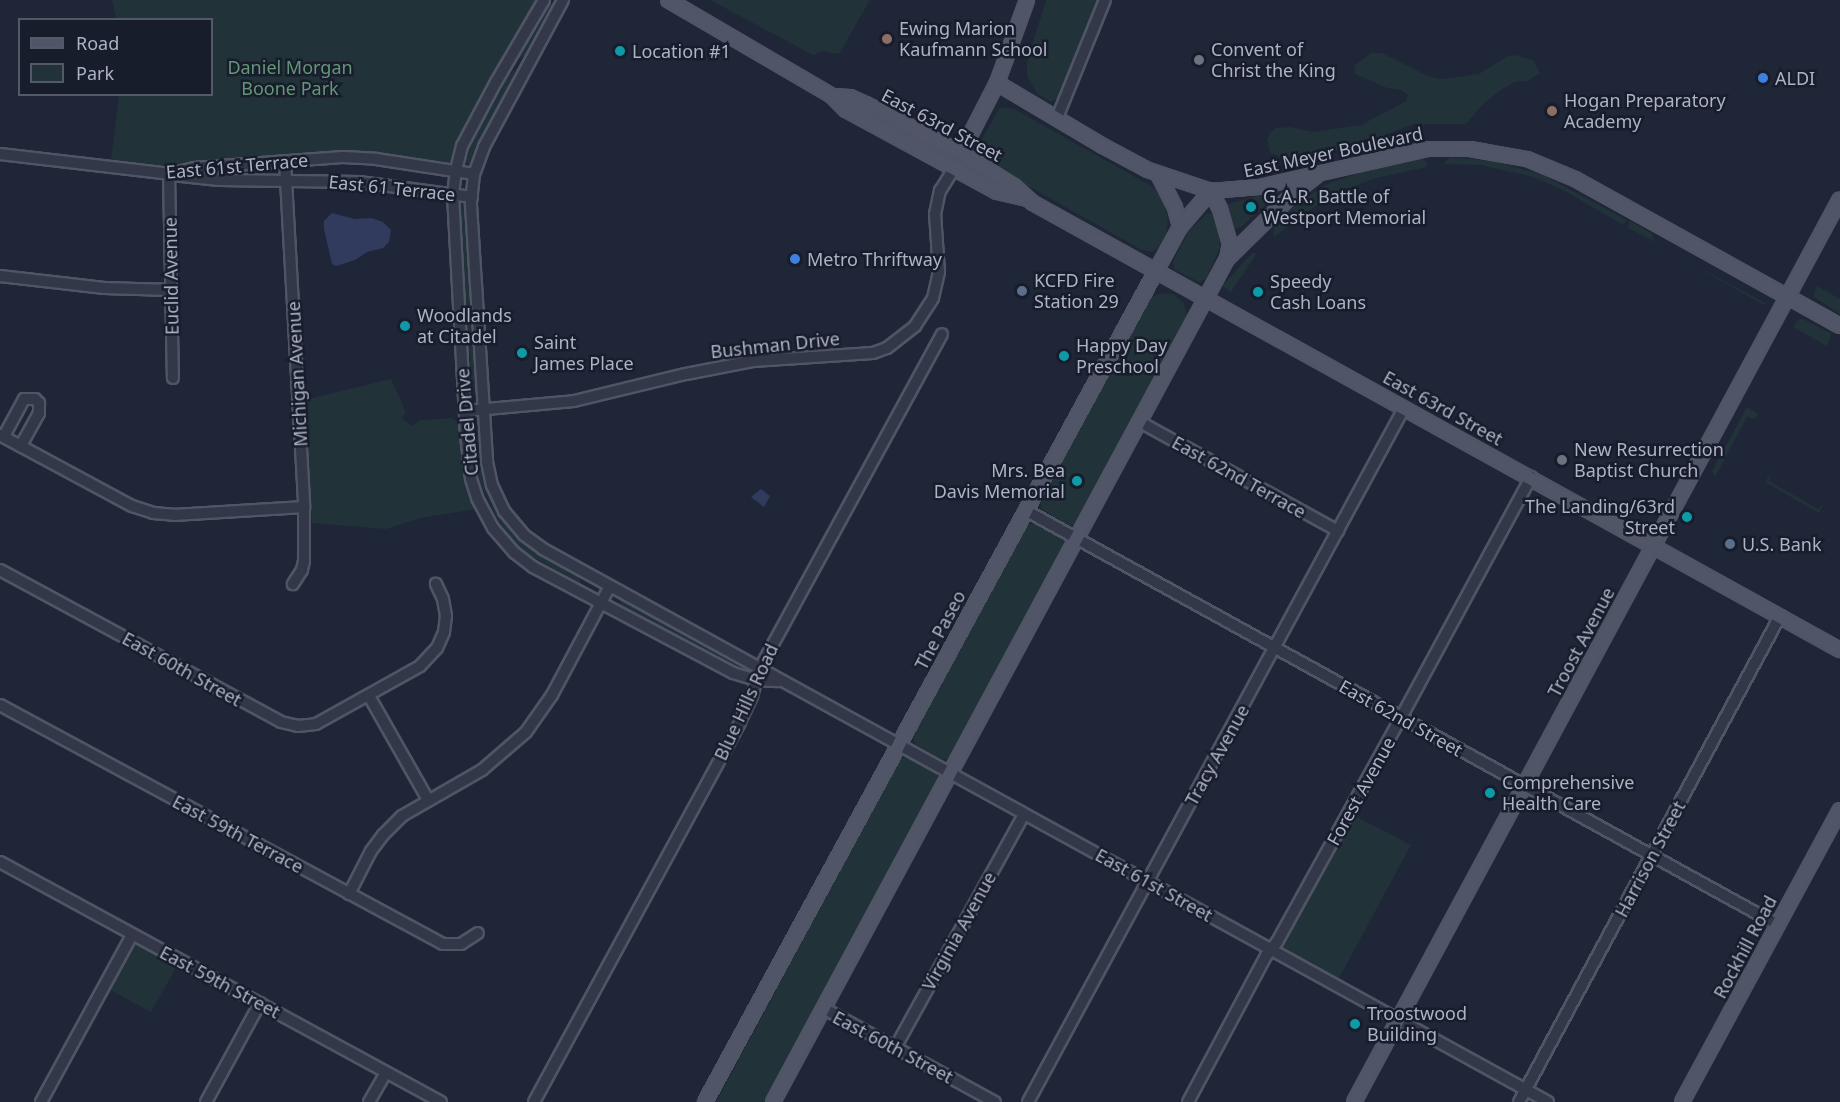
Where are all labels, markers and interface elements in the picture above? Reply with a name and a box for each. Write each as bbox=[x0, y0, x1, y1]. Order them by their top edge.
legend bbox=[18, 18, 213, 96]
place label: Ewing Marion Kaufmann School bbox=[899, 18, 1047, 60]
text: Road bbox=[76, 31, 119, 55]
marker: Ewing Marion Kaufmann School bbox=[880, 32, 894, 46]
place label: Convent of Christ the King bbox=[1211, 39, 1336, 82]
place label: Location #1 bbox=[632, 40, 731, 62]
marker: Location #1 bbox=[613, 44, 627, 58]
marker: Convent of Christ the King bbox=[1192, 53, 1206, 67]
park label: Daniel Morgan Boone Park bbox=[227, 57, 353, 100]
text: Park bbox=[76, 61, 114, 85]
place label: ALDI bbox=[1775, 67, 1815, 89]
marker: ALDI bbox=[1756, 71, 1770, 85]
street label: East 63rd Street bbox=[878, 84, 1006, 166]
place label: Hogan Preparatory Academy bbox=[1564, 90, 1726, 132]
marker: Hogan Preparatory Academy bbox=[1545, 104, 1559, 118]
street label: East Meyer Boulevard bbox=[1241, 122, 1425, 182]
street label: East 61st Terrace bbox=[165, 149, 309, 183]
street label: East 61 Terrace bbox=[327, 171, 457, 205]
place label: G.A.R. Battle of Westport Memorial bbox=[1263, 186, 1426, 228]
marker: G.A.R. Battle of Westport Memorial bbox=[1244, 200, 1258, 214]
street label: Euclid Avenue bbox=[159, 217, 183, 335]
place label: Metro Thriftway bbox=[807, 248, 942, 270]
marker: Metro Thriftway bbox=[788, 252, 802, 266]
place label: KCFD Fire Station 29 bbox=[1034, 270, 1119, 312]
place label: Speedy Cash Loans bbox=[1270, 271, 1366, 314]
marker: KCFD Fire Station 29 bbox=[1015, 284, 1029, 298]
marker: Speedy Cash Loans bbox=[1251, 285, 1265, 299]
street label: Michigan Avenue bbox=[282, 301, 312, 447]
place label: Woodlands at Citadel bbox=[417, 305, 512, 348]
marker: Woodlands at Citadel bbox=[398, 319, 412, 333]
street label: Bushman Drive bbox=[709, 327, 841, 363]
place label: Saint James Place bbox=[534, 332, 634, 374]
place label: Happy Day Preschool bbox=[1076, 335, 1167, 378]
marker: Saint James Place bbox=[515, 346, 529, 360]
marker: Happy Day Preschool bbox=[1057, 349, 1071, 363]
street label: East 63rd Street bbox=[1379, 366, 1507, 450]
street label: Citadel Drive bbox=[452, 367, 482, 477]
street label: East 62nd Terrace bbox=[1168, 431, 1310, 523]
place label: New Resurrection Baptist Church bbox=[1574, 439, 1724, 482]
marker: New Resurrection Baptist Church bbox=[1555, 453, 1569, 467]
place label: Mrs. Bea Davis Memorial bbox=[934, 460, 1065, 502]
marker: Mrs. Bea Davis Memorial bbox=[1070, 474, 1084, 488]
place label: The Landing/63rd Street bbox=[1525, 496, 1675, 538]
marker: The Landing/63rd Street bbox=[1680, 510, 1694, 524]
place label: U.S. Bank bbox=[1742, 533, 1822, 555]
marker: U.S. Bank bbox=[1723, 537, 1737, 551]
street label: Troost Avenue bbox=[1543, 584, 1619, 700]
street label: The Paseo bbox=[910, 587, 970, 673]
street label: East 60th Street bbox=[119, 627, 245, 711]
street label: Blue Hills Road bbox=[710, 640, 782, 764]
street label: East 62nd Street bbox=[1336, 675, 1466, 761]
street label: Tracy Avenue bbox=[1180, 701, 1254, 809]
street label: Forest Avenue bbox=[1322, 733, 1400, 849]
place label: Comprehensive Health Care bbox=[1502, 772, 1634, 814]
marker: Comprehensive Health Care bbox=[1483, 786, 1497, 800]
street label: East 59th Terrace bbox=[169, 790, 307, 878]
street label: Harrison Street bbox=[1610, 797, 1690, 921]
street label: East 61st Street bbox=[1092, 844, 1216, 926]
street label: Virginia Avenue bbox=[918, 868, 1000, 994]
street label: Rockhill Road bbox=[1709, 892, 1781, 1002]
street label: East 59th Street bbox=[156, 941, 284, 1023]
place label: Troostwood Building bbox=[1367, 1003, 1467, 1046]
street label: East 60th Street bbox=[829, 1006, 957, 1088]
marker: Troostwood Building bbox=[1348, 1017, 1362, 1031]

